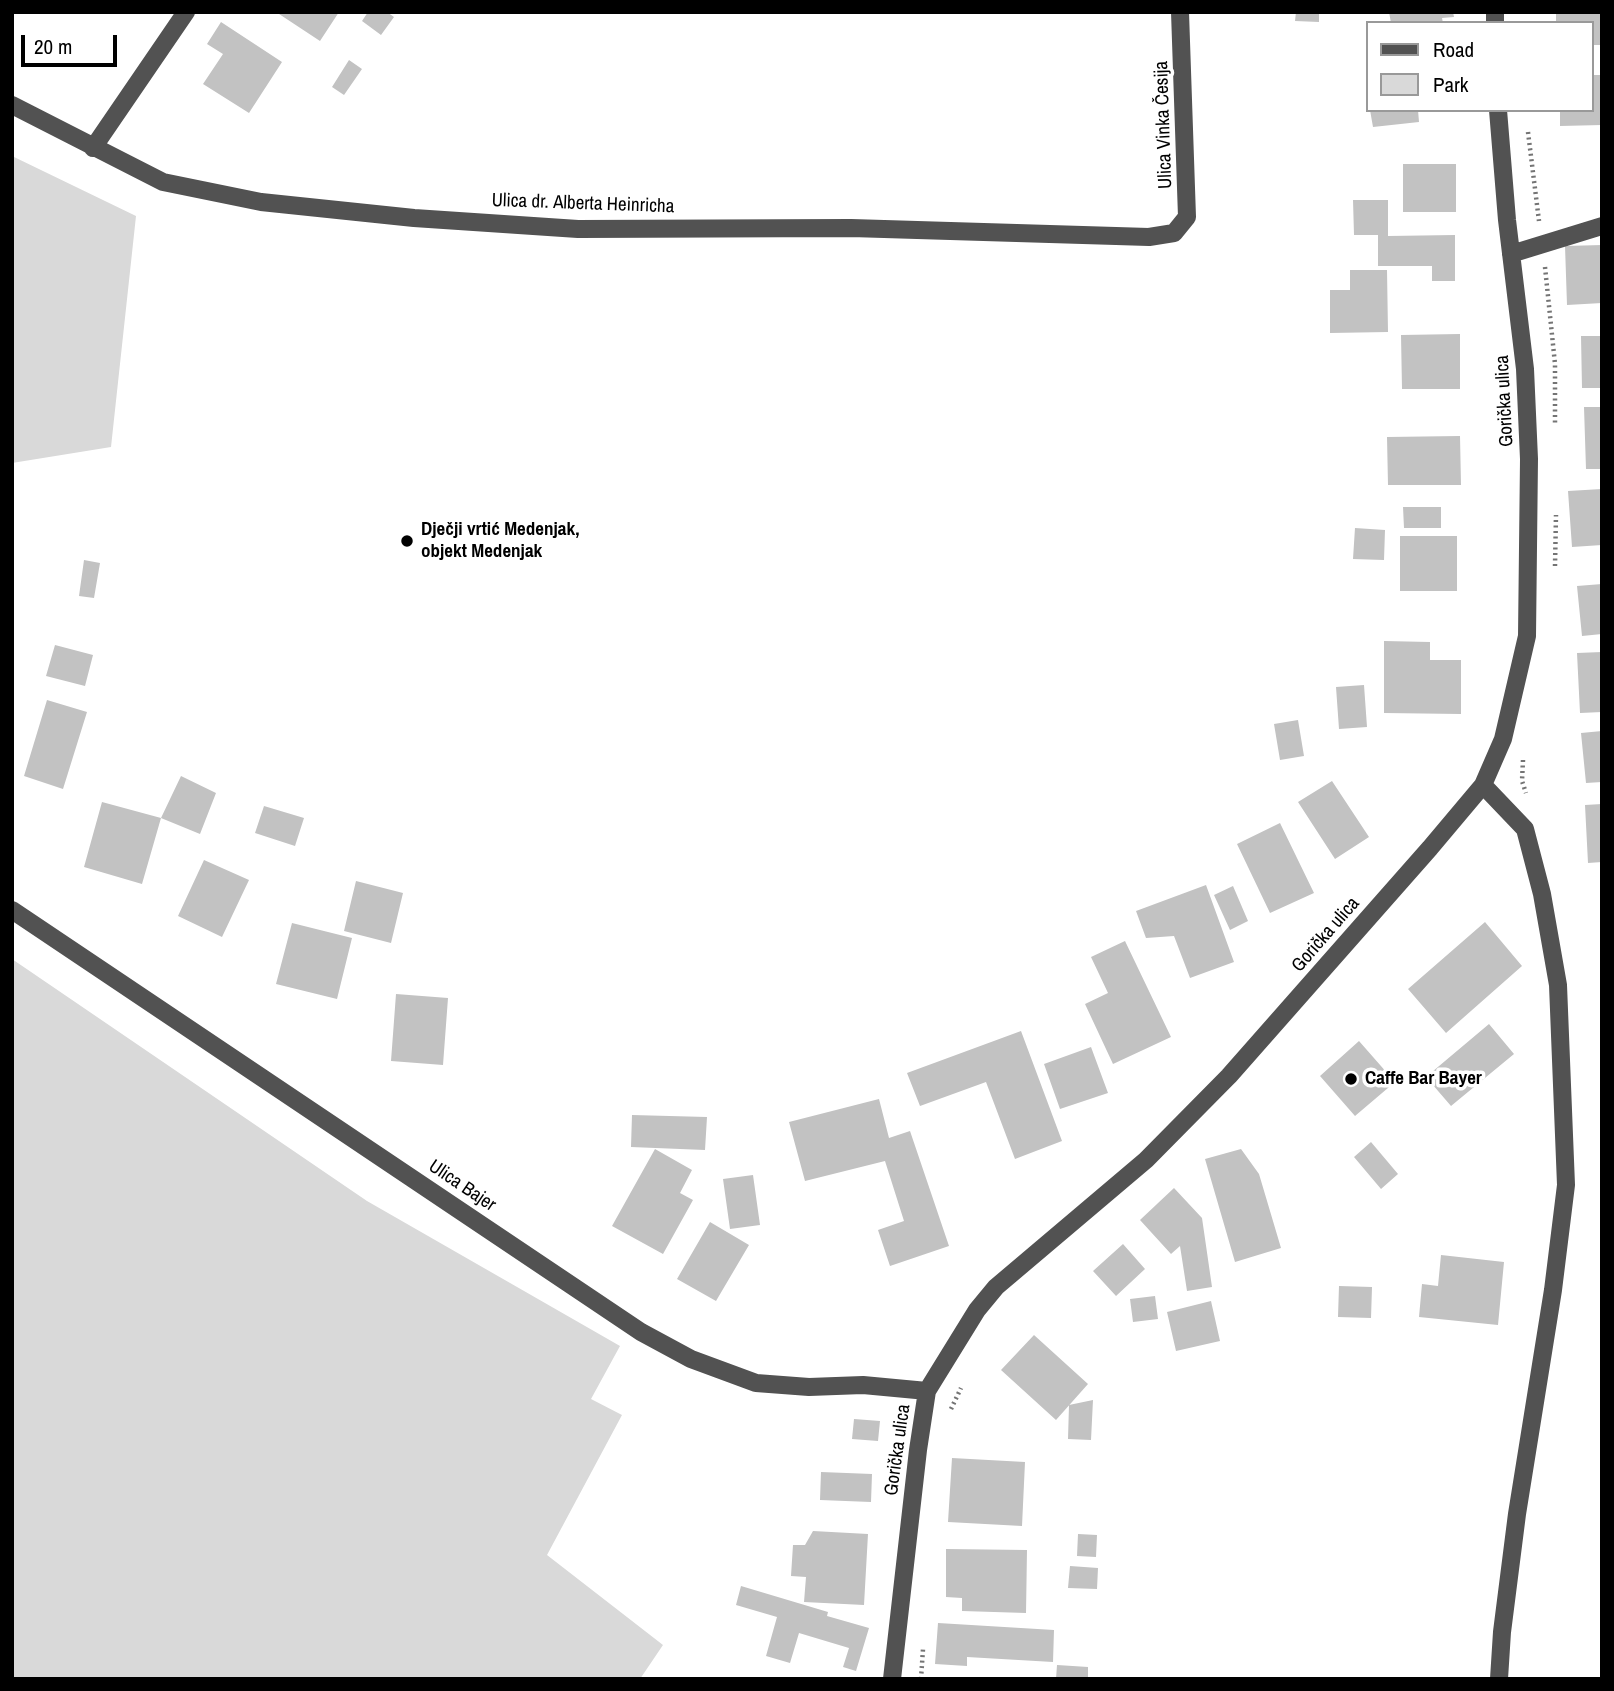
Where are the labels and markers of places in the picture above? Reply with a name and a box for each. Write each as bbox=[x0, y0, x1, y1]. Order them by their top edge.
place label: Dječji vrtić Medenjak, objekt Medenjak bbox=[421, 519, 579, 563]
marker: Dječji vrtić Medenjak, objekt Medenjak bbox=[399, 533, 415, 549]
place label: Caffe Bar Bayer bbox=[1365, 1068, 1482, 1090]
marker: Caffe Bar Bayer bbox=[1343, 1071, 1359, 1087]

